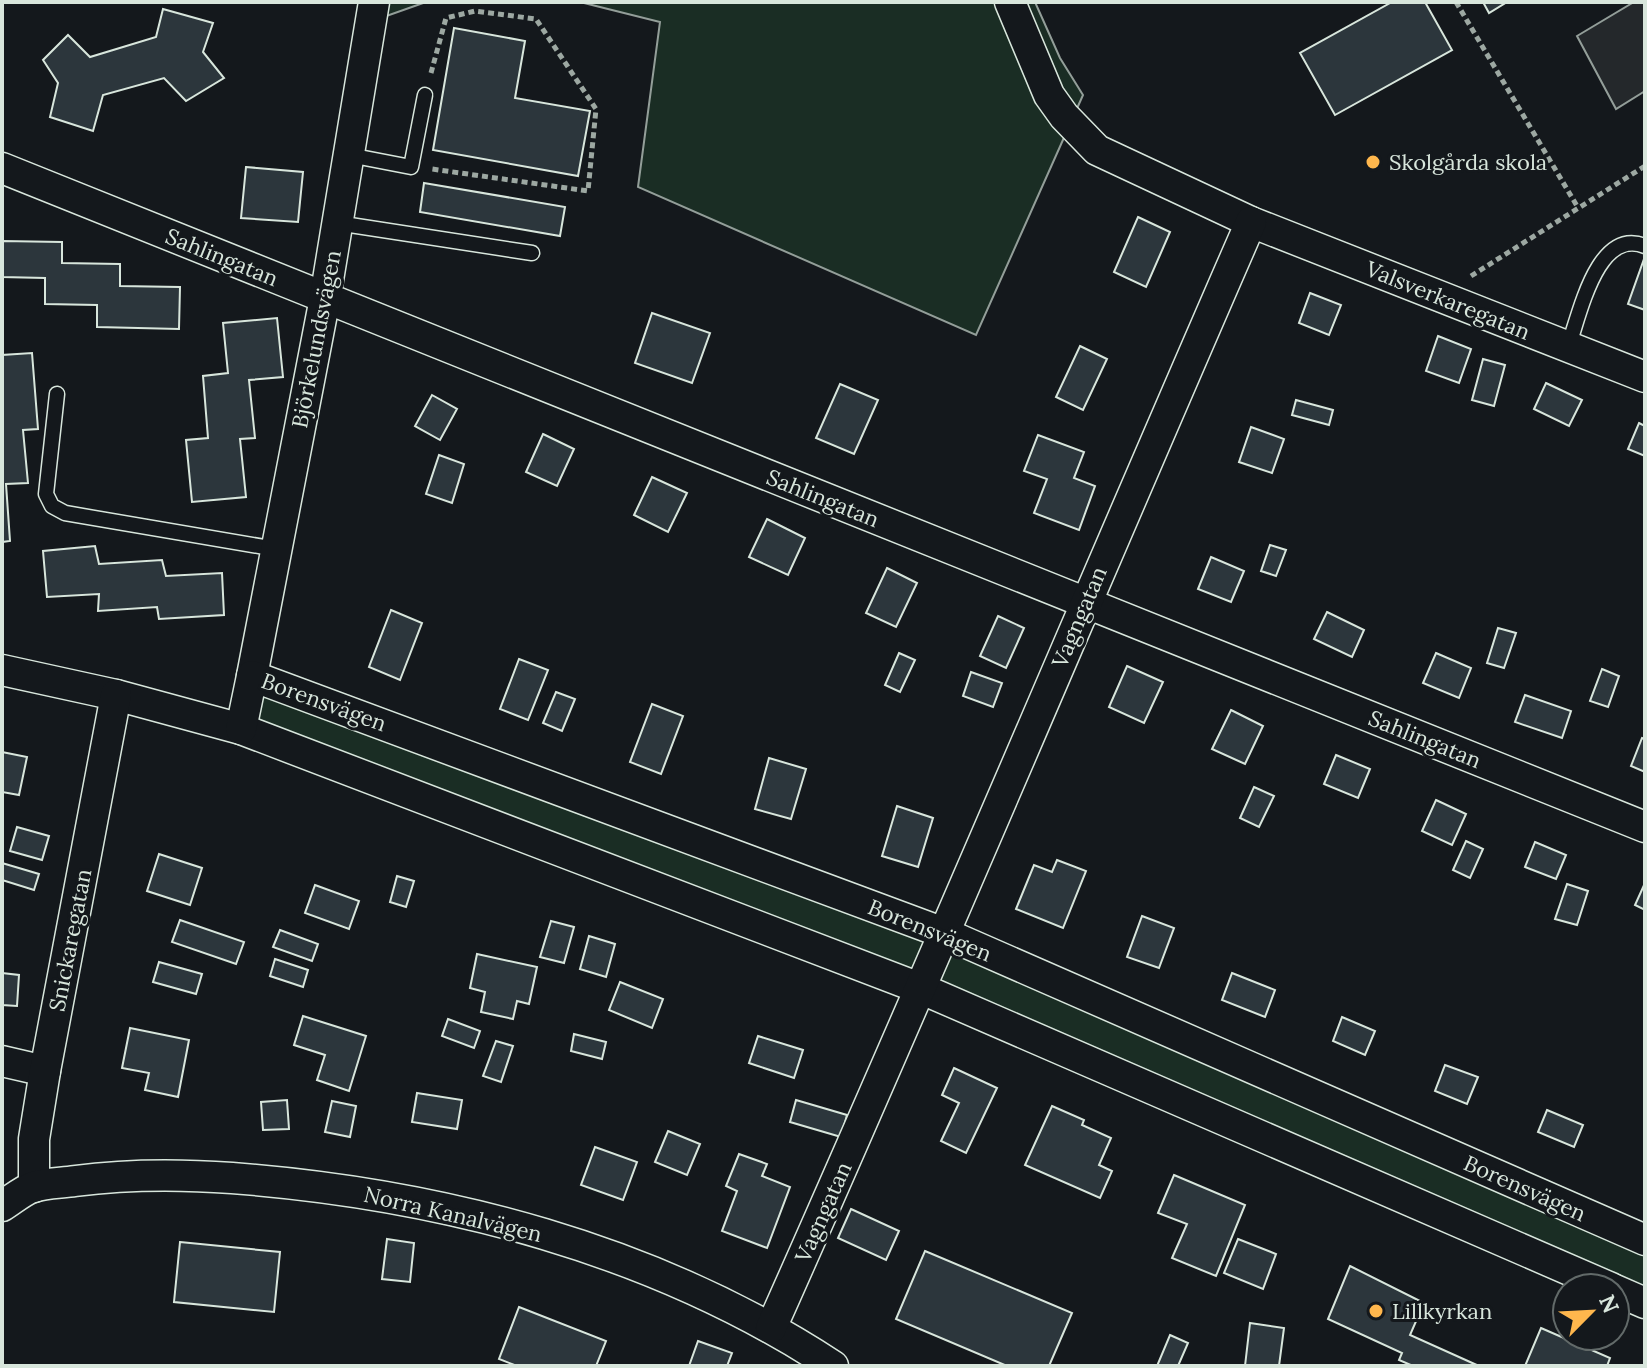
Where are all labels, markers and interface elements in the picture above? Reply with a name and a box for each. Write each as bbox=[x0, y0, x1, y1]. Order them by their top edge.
place label: Skolgårda skola bbox=[1389, 148, 1547, 176]
marker: Skolgårda skola bbox=[1364, 153, 1382, 171]
street label: Sahlingatan bbox=[162, 222, 282, 292]
street label: Björkelundsvägen bbox=[285, 248, 347, 430]
street label: Valsverkaregatan bbox=[1361, 254, 1534, 346]
street label: Sahlingatan bbox=[763, 463, 883, 533]
street label: Vagngatan bbox=[1045, 562, 1113, 673]
street label: Borensvägen bbox=[258, 666, 390, 738]
street label: Sahlingatan bbox=[1365, 704, 1485, 774]
street label: Snickaregatan bbox=[42, 866, 98, 1014]
street label: Borensvägen bbox=[864, 892, 996, 968]
street label: Borensvägen bbox=[1459, 1149, 1591, 1227]
street label: Vagngatan bbox=[788, 1157, 858, 1268]
street label: Norra Kanalvägen bbox=[361, 1180, 545, 1248]
north arrow bbox=[1551, 1272, 1631, 1352]
text: N bbox=[1593, 1290, 1626, 1317]
place label: Lillkyrkan bbox=[1392, 1297, 1492, 1325]
marker: Lillkyrkan bbox=[1367, 1302, 1385, 1320]

